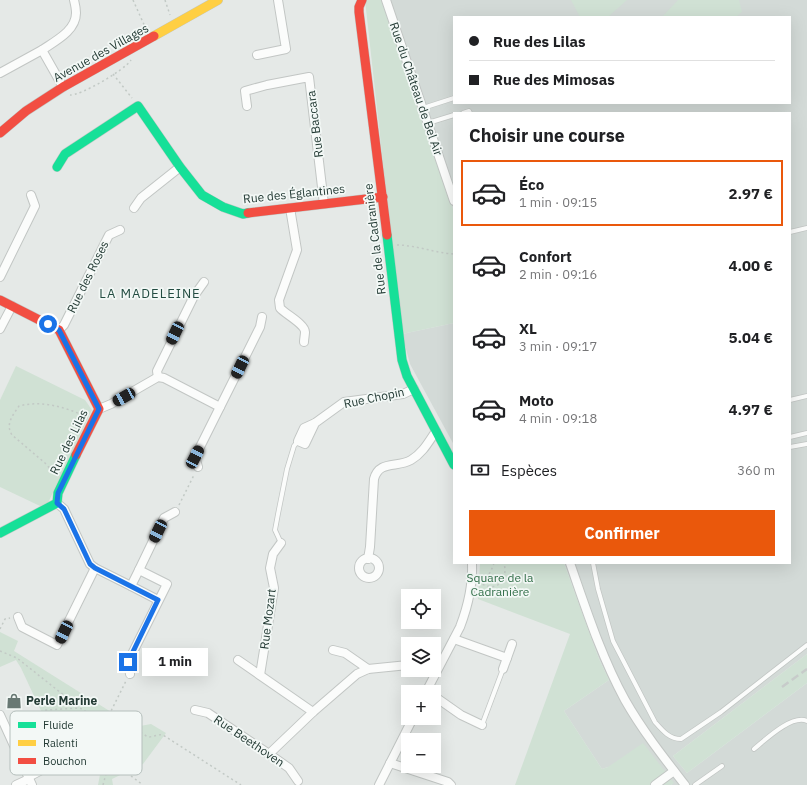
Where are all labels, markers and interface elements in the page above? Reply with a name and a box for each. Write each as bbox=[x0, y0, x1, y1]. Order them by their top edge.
street label: Avenue des Villages bbox=[50, 20, 151, 85]
street label: Rue du Château de Bel Air bbox=[387, 20, 447, 158]
text: Rue des Lilas bbox=[493, 32, 586, 51]
text: Rue des Mimosas bbox=[493, 70, 615, 89]
street label: Rue Baccara bbox=[303, 89, 326, 158]
text: Choisir une course bbox=[469, 124, 625, 147]
icon: car bbox=[471, 175, 507, 211]
text: Éco bbox=[519, 175, 544, 194]
street label: Rue des Églantines bbox=[242, 181, 346, 206]
street label: Rue de la Cadranière bbox=[360, 182, 389, 295]
text: 2.97 € bbox=[728, 184, 773, 203]
text: 1 min · 09:15 bbox=[519, 194, 597, 211]
street label: Rue des Roses bbox=[64, 238, 112, 315]
icon: car bbox=[471, 247, 507, 283]
text: Confort bbox=[519, 247, 572, 266]
text: 4.00 € bbox=[728, 256, 773, 275]
text: 2 min · 09:16 bbox=[519, 266, 597, 283]
district label: LA MADELEINE bbox=[99, 285, 201, 302]
route start bbox=[39, 315, 57, 333]
icon: car bbox=[471, 319, 507, 355]
text: XL bbox=[519, 319, 537, 338]
car bbox=[164, 320, 186, 346]
text: 5.04 € bbox=[728, 328, 773, 347]
text: 3 min · 09:17 bbox=[519, 338, 597, 355]
car bbox=[229, 354, 251, 380]
street label: Rue Chopin bbox=[342, 384, 406, 411]
car bbox=[111, 386, 137, 408]
icon: car bbox=[471, 391, 507, 427]
text: Moto bbox=[519, 391, 554, 410]
text: 4.97 € bbox=[728, 400, 773, 419]
street label: Rue des Lilas bbox=[46, 407, 91, 477]
text: 4 min · 09:18 bbox=[519, 410, 597, 427]
car bbox=[184, 444, 206, 470]
icon: cash bbox=[469, 459, 491, 481]
text: Espèces bbox=[501, 461, 557, 480]
text: 360 m bbox=[737, 462, 775, 479]
button: Confirmer bbox=[469, 510, 775, 556]
car bbox=[147, 518, 169, 544]
park label: Square de la Cadranière bbox=[467, 570, 534, 599]
street label: Rue Mozart bbox=[256, 588, 279, 650]
map controls bbox=[401, 589, 441, 773]
button: locate bbox=[401, 589, 441, 629]
car bbox=[53, 619, 75, 645]
button: layers bbox=[401, 637, 441, 677]
callout: 1 min bbox=[142, 648, 208, 676]
route end bbox=[119, 653, 137, 671]
text: 1 min bbox=[158, 653, 192, 670]
button: + bbox=[401, 685, 441, 725]
shop icon: Perle Marine bbox=[5, 692, 23, 710]
place label: Perle Marine bbox=[26, 693, 98, 708]
legend bbox=[10, 711, 142, 775]
street label: Rue Beethoven bbox=[211, 711, 287, 770]
text: Fluide bbox=[43, 718, 74, 732]
button: − bbox=[401, 733, 441, 773]
text: Ralenti bbox=[43, 736, 78, 750]
text: Bouchon bbox=[43, 754, 87, 768]

